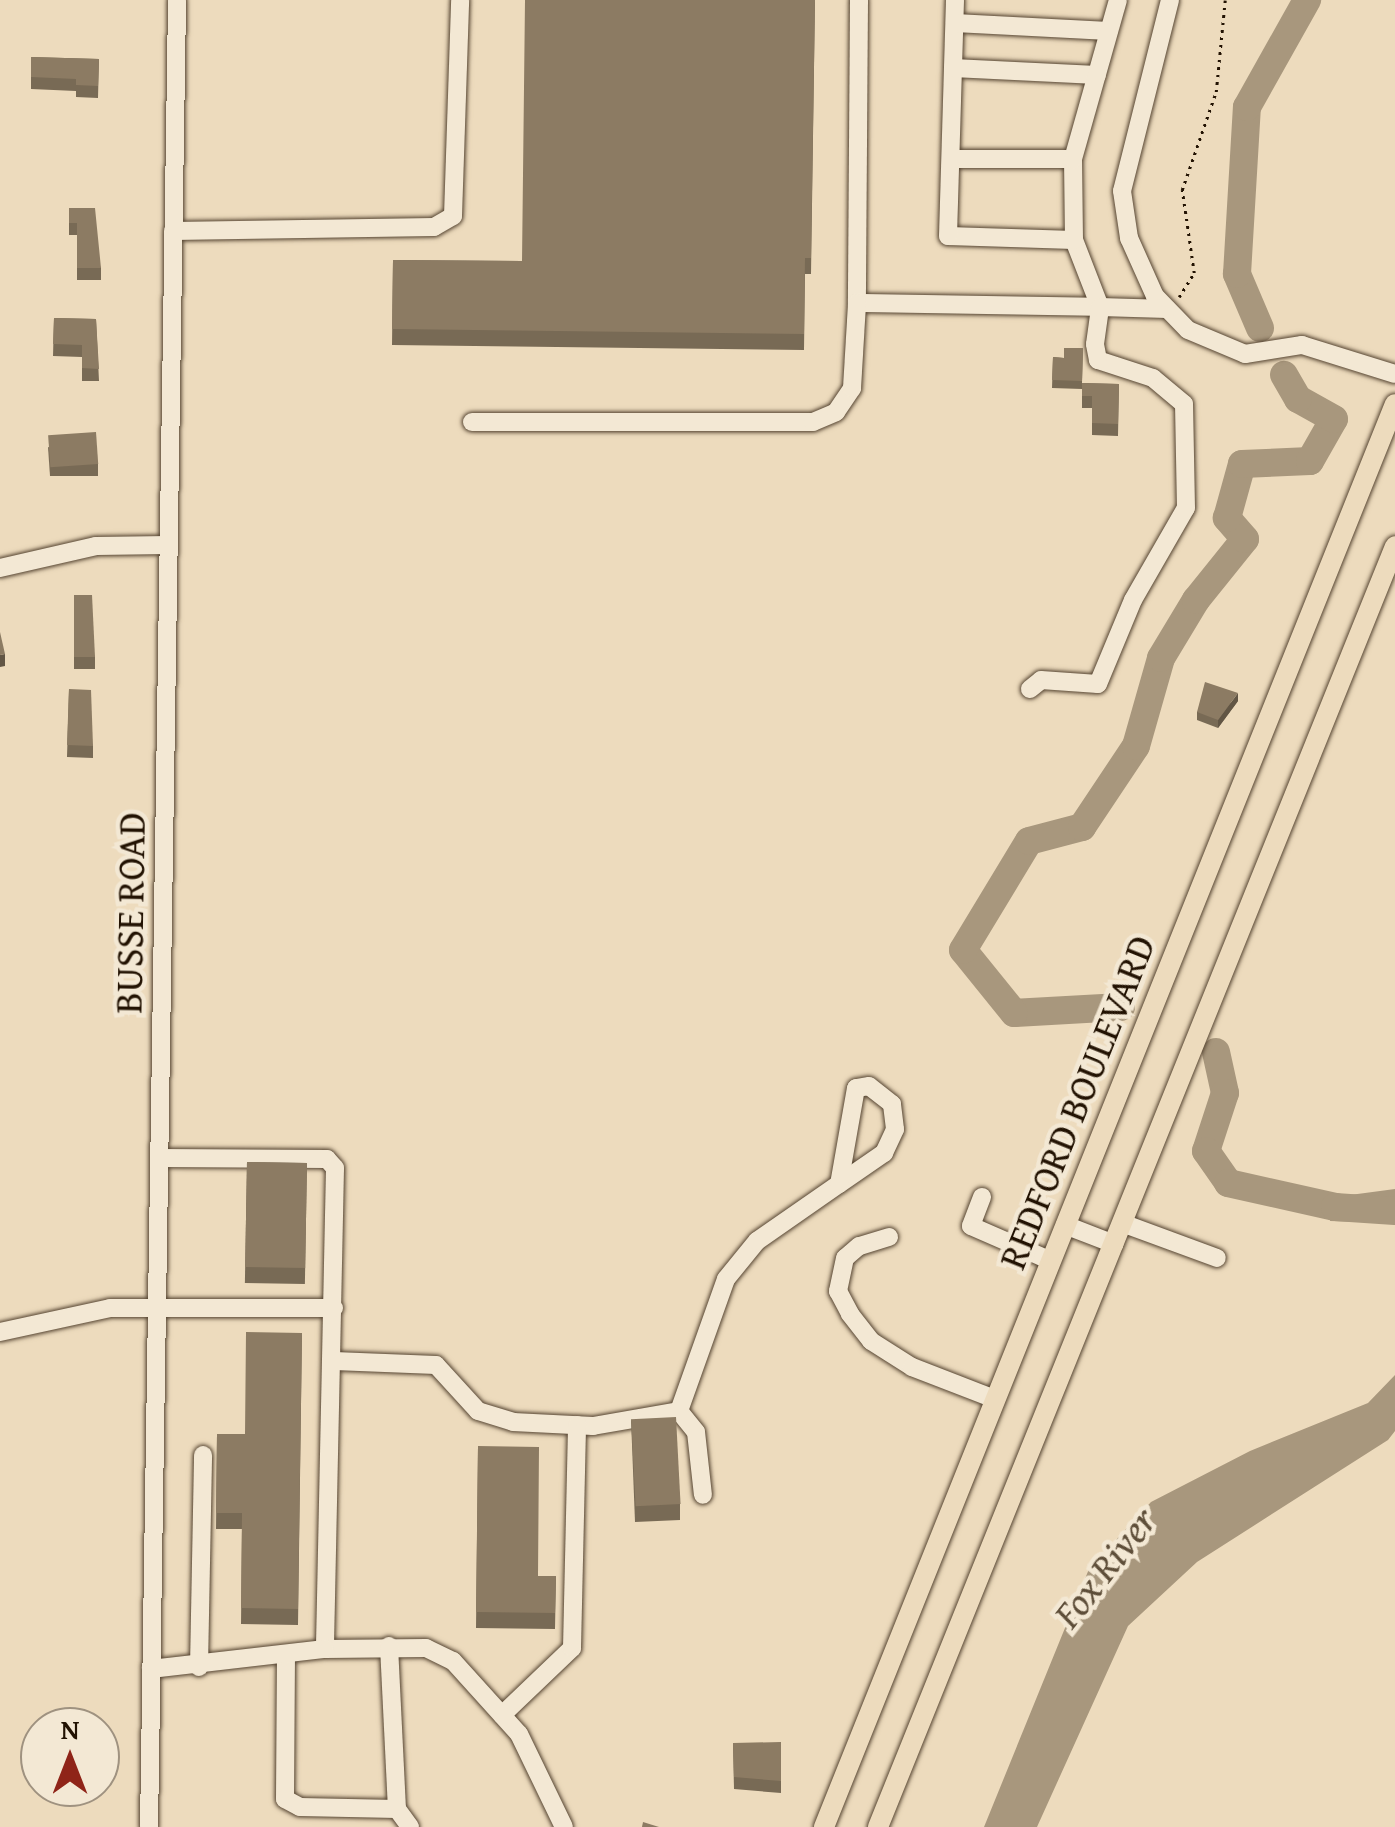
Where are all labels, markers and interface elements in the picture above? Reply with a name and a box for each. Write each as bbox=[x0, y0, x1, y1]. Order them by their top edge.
street label: BUSSE ROAD bbox=[105, 812, 155, 1014]
street label: REDFORD BOULEVARD bbox=[989, 929, 1165, 1275]
water label: Fox River bbox=[1042, 1497, 1166, 1637]
north arrow bbox=[20, 1707, 120, 1807]
text: N bbox=[61, 1708, 79, 1749]

